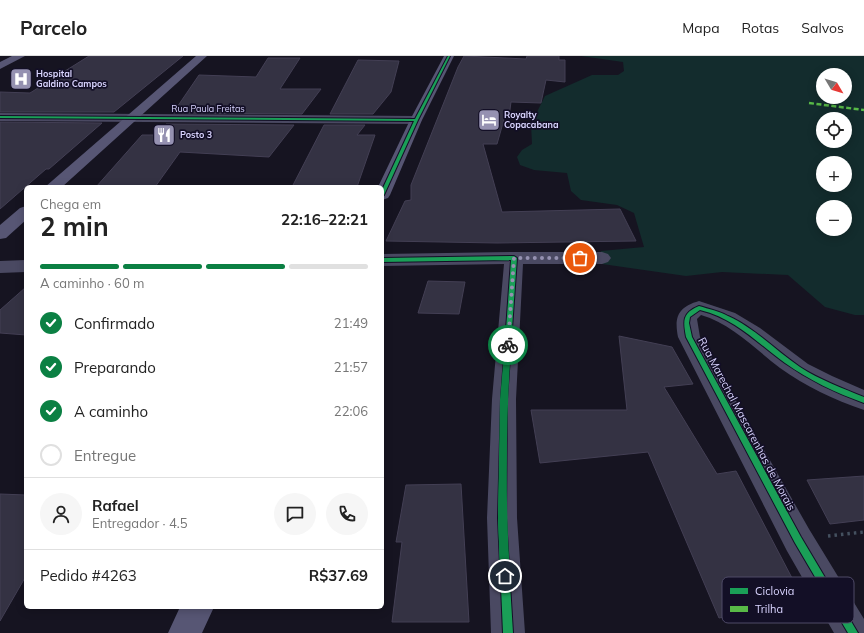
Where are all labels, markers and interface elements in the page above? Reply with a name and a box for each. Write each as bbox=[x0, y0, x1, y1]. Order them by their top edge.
text: Parcelo bbox=[20, 16, 87, 40]
text: Mapa bbox=[682, 19, 720, 37]
text: Rotas bbox=[742, 19, 779, 37]
text: Salvos bbox=[801, 19, 844, 37]
hospital icon: Hospital Galdino Campos bbox=[8, 66, 34, 92]
place label: Hospital Galdino Campos bbox=[36, 68, 107, 89]
north arrow bbox=[816, 68, 852, 104]
map controls bbox=[816, 68, 852, 236]
street label: Rua Paula Freitas bbox=[171, 103, 245, 114]
hotel icon: Royalty Copacabana bbox=[476, 107, 502, 133]
place label: Royalty Copacabana bbox=[504, 109, 559, 130]
button: locate bbox=[816, 112, 852, 148]
restaurant icon: Posto 3 bbox=[151, 122, 177, 148]
place label: Posto 3 bbox=[180, 129, 212, 140]
button: + bbox=[816, 156, 852, 192]
text: Chega em bbox=[40, 196, 101, 212]
button: − bbox=[816, 200, 852, 236]
text: 2 min bbox=[40, 210, 109, 243]
text: 22:16–22:21 bbox=[281, 210, 368, 229]
pin bbox=[563, 241, 597, 275]
icon: bag bbox=[569, 247, 591, 269]
text: A caminho · 60 m bbox=[40, 275, 145, 291]
icon: check bbox=[40, 312, 62, 334]
text: Confirmado bbox=[74, 314, 155, 333]
text: 21:49 bbox=[334, 315, 368, 331]
courier bbox=[488, 325, 528, 365]
icon: bike bbox=[497, 334, 519, 356]
street label: Rua Marechal Mascarenhas de Morais bbox=[695, 335, 799, 513]
icon: check bbox=[40, 356, 62, 378]
text: Preparando bbox=[74, 358, 156, 377]
text: 21:57 bbox=[334, 359, 368, 375]
icon: check bbox=[40, 400, 62, 422]
text: A caminho bbox=[74, 402, 148, 421]
text: 22:06 bbox=[334, 403, 368, 419]
text: Entregue bbox=[74, 446, 136, 465]
button: person bbox=[40, 493, 82, 535]
button: chat bbox=[274, 493, 316, 535]
button: phone bbox=[326, 493, 368, 535]
text: Rafael bbox=[92, 496, 139, 515]
text: Entregador · 4.5 bbox=[92, 515, 187, 531]
pin bbox=[488, 559, 522, 593]
icon: home bbox=[494, 565, 516, 587]
text: Pedido #4263 bbox=[40, 566, 137, 585]
text: R$37.69 bbox=[309, 566, 368, 585]
legend bbox=[722, 577, 854, 623]
text: Ciclovia bbox=[755, 584, 794, 598]
text: Trilha bbox=[755, 602, 783, 616]

